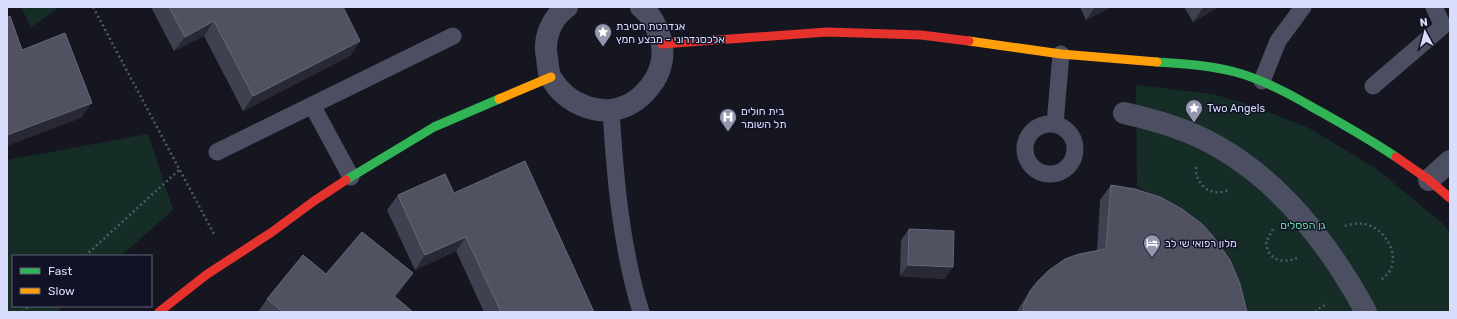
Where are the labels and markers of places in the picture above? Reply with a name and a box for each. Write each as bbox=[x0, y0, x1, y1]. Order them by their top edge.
place label: אנדרטת חטיבת אלכסנדרוני - מבצע חמץ bbox=[616, 20, 725, 46]
place icon: אנדרטת חטיבת אלכסנדרוני - מבצע חמץ bbox=[593, 22, 613, 47]
place icon: Two Angels bbox=[1184, 98, 1204, 123]
place label: Two Angels bbox=[1207, 102, 1265, 115]
place label: בית חולים תל השומר bbox=[741, 105, 787, 131]
hospital icon: בית חולים תל השומר bbox=[718, 107, 738, 132]
hotel icon: מלון רפואי שי לב bbox=[1142, 233, 1162, 258]
place label: מלון רפואי שי לב bbox=[1165, 237, 1237, 250]

